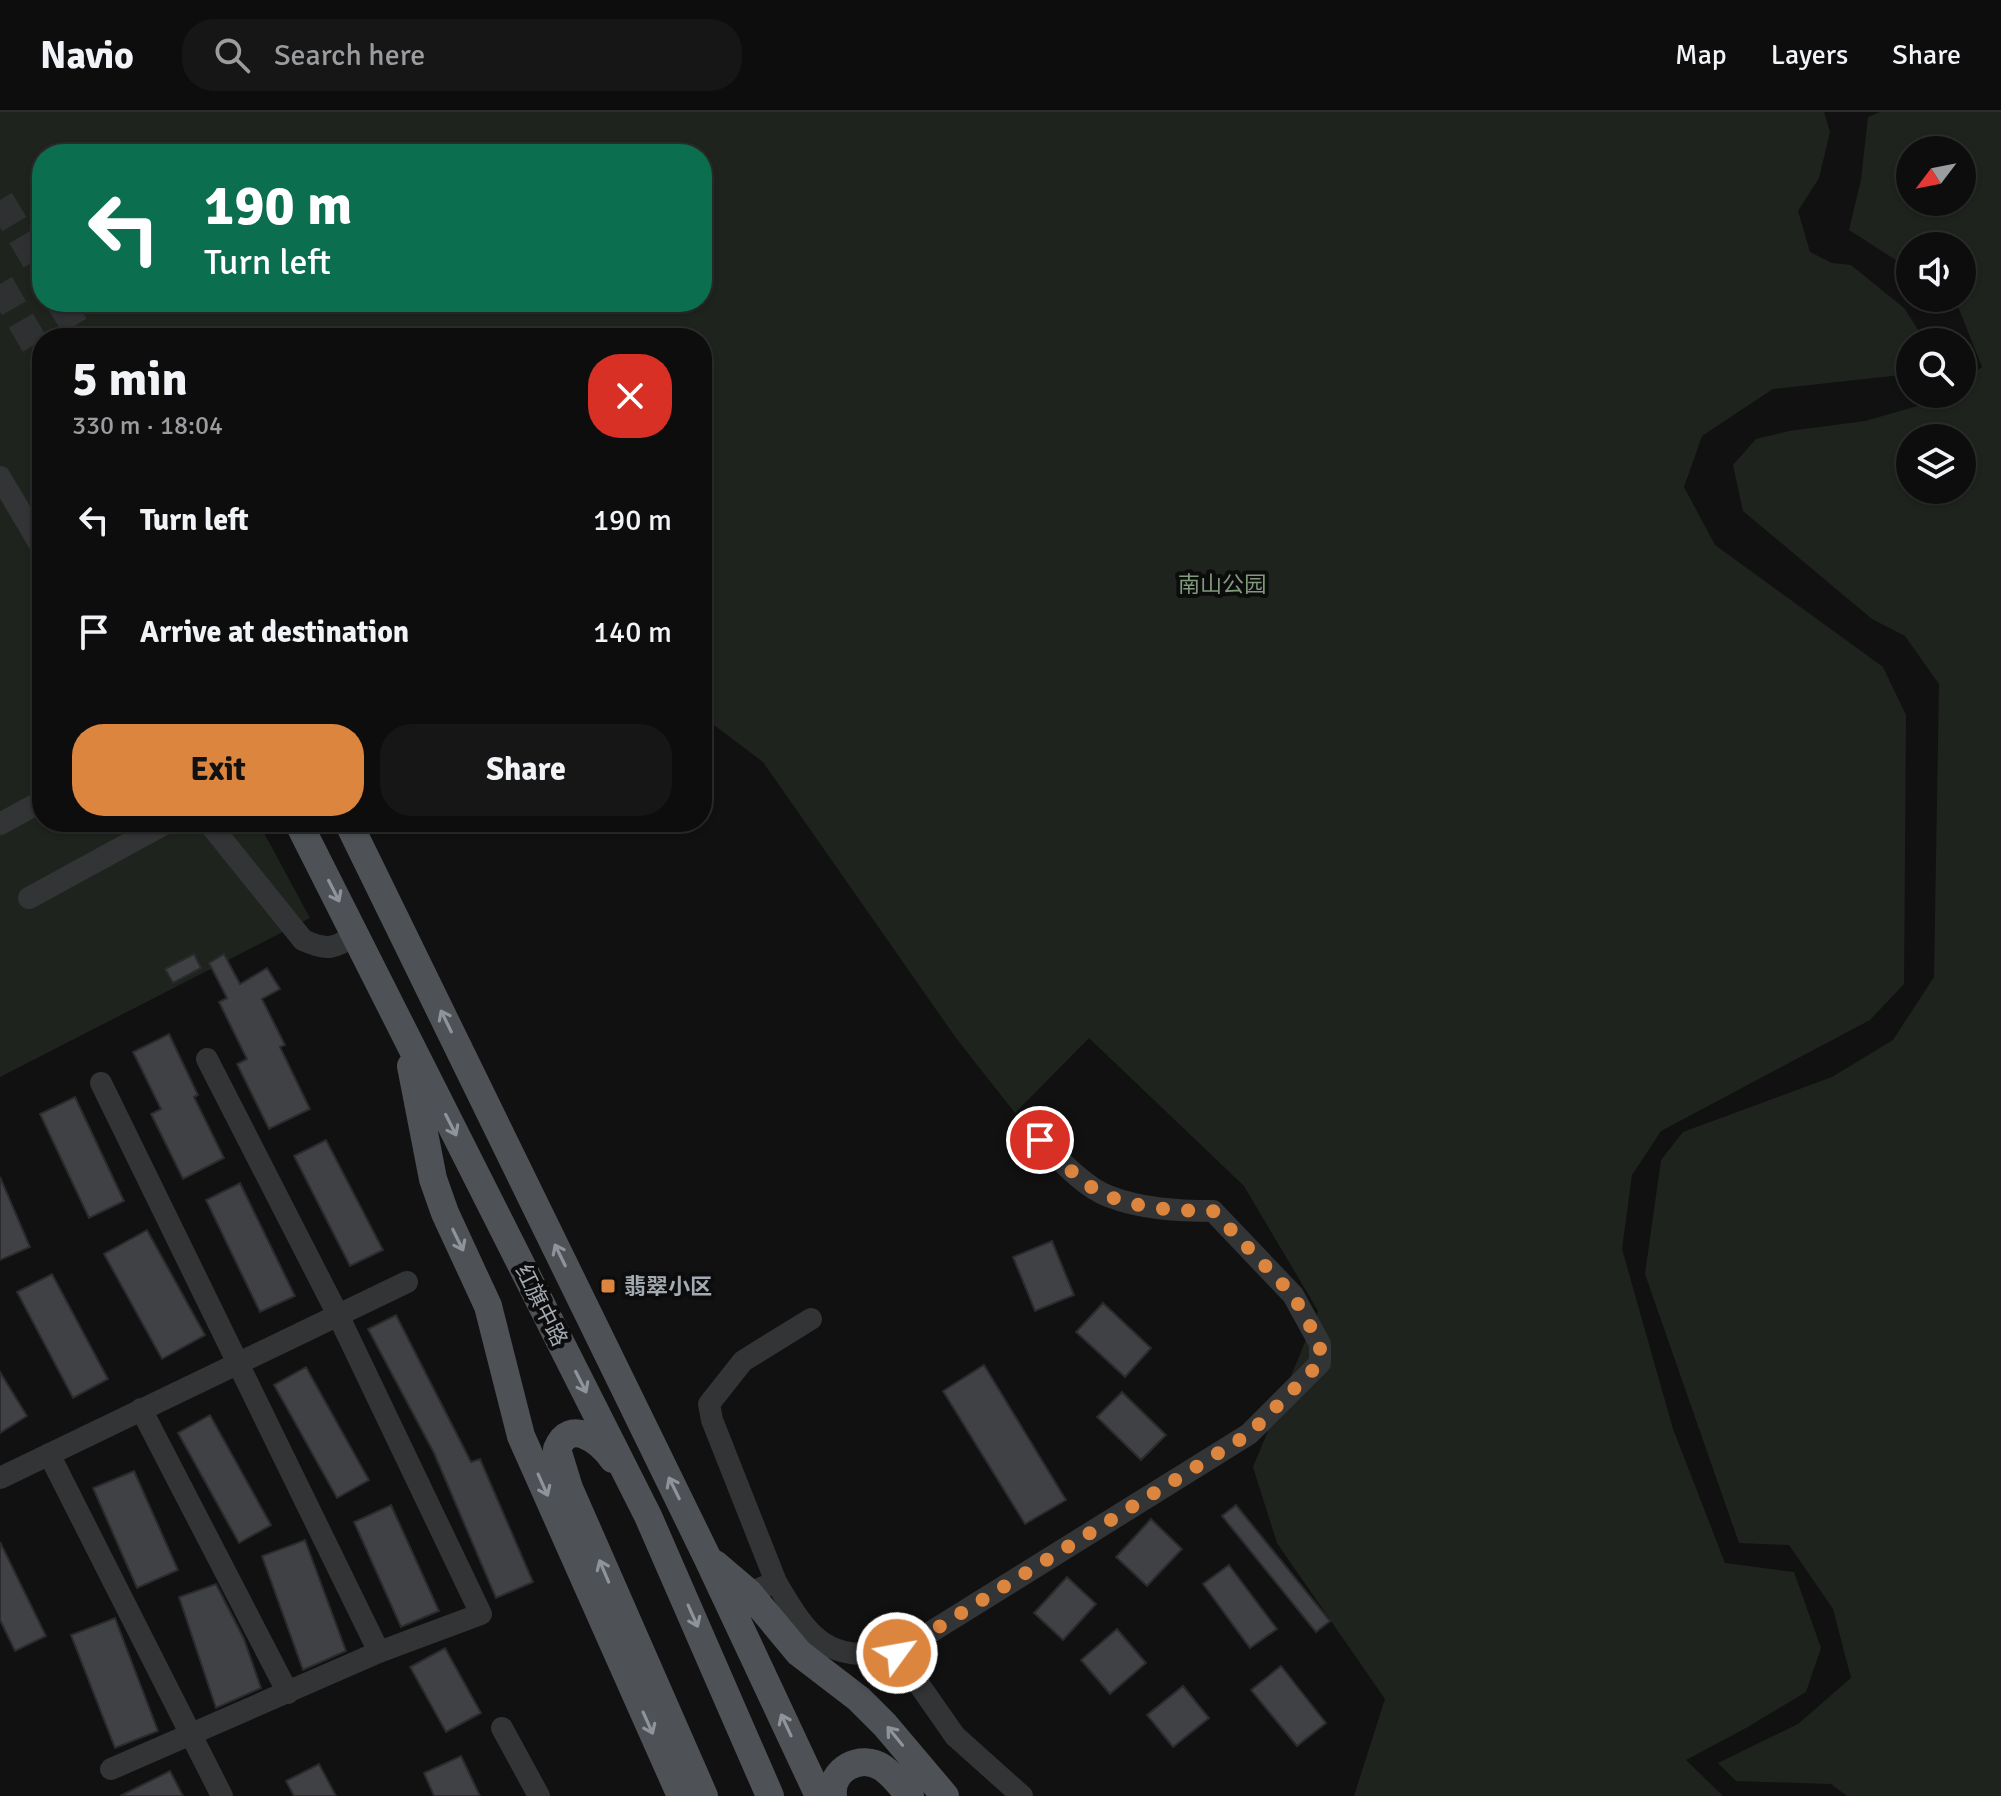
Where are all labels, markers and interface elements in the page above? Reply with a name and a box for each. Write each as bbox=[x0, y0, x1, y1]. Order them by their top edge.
search box bbox=[182, 19, 742, 91]
text: Navio bbox=[40, 32, 134, 79]
icon: search bbox=[210, 33, 254, 77]
text: Search here bbox=[274, 37, 425, 74]
text: Map bbox=[1675, 38, 1727, 72]
text: Layers bbox=[1771, 38, 1848, 72]
text: Share bbox=[1892, 38, 1961, 72]
north arrow bbox=[1896, 136, 1976, 216]
map controls bbox=[1896, 136, 1976, 504]
text: 190 m bbox=[204, 171, 352, 240]
icon: left bbox=[72, 176, 176, 280]
button: sound bbox=[1896, 232, 1976, 312]
text: Turn left bbox=[204, 240, 331, 285]
button: search bbox=[1896, 328, 1976, 408]
text: 5 min bbox=[72, 350, 188, 409]
button: close bbox=[588, 354, 672, 438]
text: 330 m · 18:04 bbox=[72, 410, 223, 442]
button: layers bbox=[1896, 424, 1976, 504]
icon: left bbox=[72, 498, 116, 542]
text: Turn left bbox=[140, 502, 249, 539]
text: 190 m bbox=[593, 502, 672, 539]
park label: 南山公园 bbox=[1178, 571, 1266, 598]
icon: arrive bbox=[72, 610, 116, 654]
text: Arrive at destination bbox=[140, 614, 409, 651]
text: 140 m bbox=[593, 614, 672, 651]
button: Exit bbox=[72, 724, 364, 816]
button: Share bbox=[380, 724, 672, 816]
one-way arrow bbox=[327, 879, 343, 903]
one-way arrow bbox=[437, 1010, 453, 1034]
pin bbox=[1006, 1106, 1074, 1174]
one-way arrow bbox=[444, 1112, 459, 1136]
icon: arrive bbox=[1018, 1118, 1062, 1162]
one-way arrow bbox=[451, 1228, 466, 1252]
one-way arrow bbox=[552, 1243, 567, 1267]
street label: 红旗中路 bbox=[510, 1260, 574, 1351]
place label: 翡翠小区 bbox=[624, 1273, 712, 1300]
marker: 翡翠小区 bbox=[599, 1277, 617, 1295]
one-way arrow bbox=[573, 1369, 589, 1393]
one-way arrow bbox=[536, 1472, 551, 1497]
one-way arrow bbox=[666, 1477, 681, 1501]
one-way arrow bbox=[596, 1559, 611, 1584]
one-way arrow bbox=[686, 1604, 701, 1628]
position arrow bbox=[855, 1611, 939, 1695]
one-way arrow bbox=[641, 1710, 656, 1734]
one-way arrow bbox=[778, 1714, 793, 1738]
one-way arrow bbox=[886, 1727, 904, 1747]

